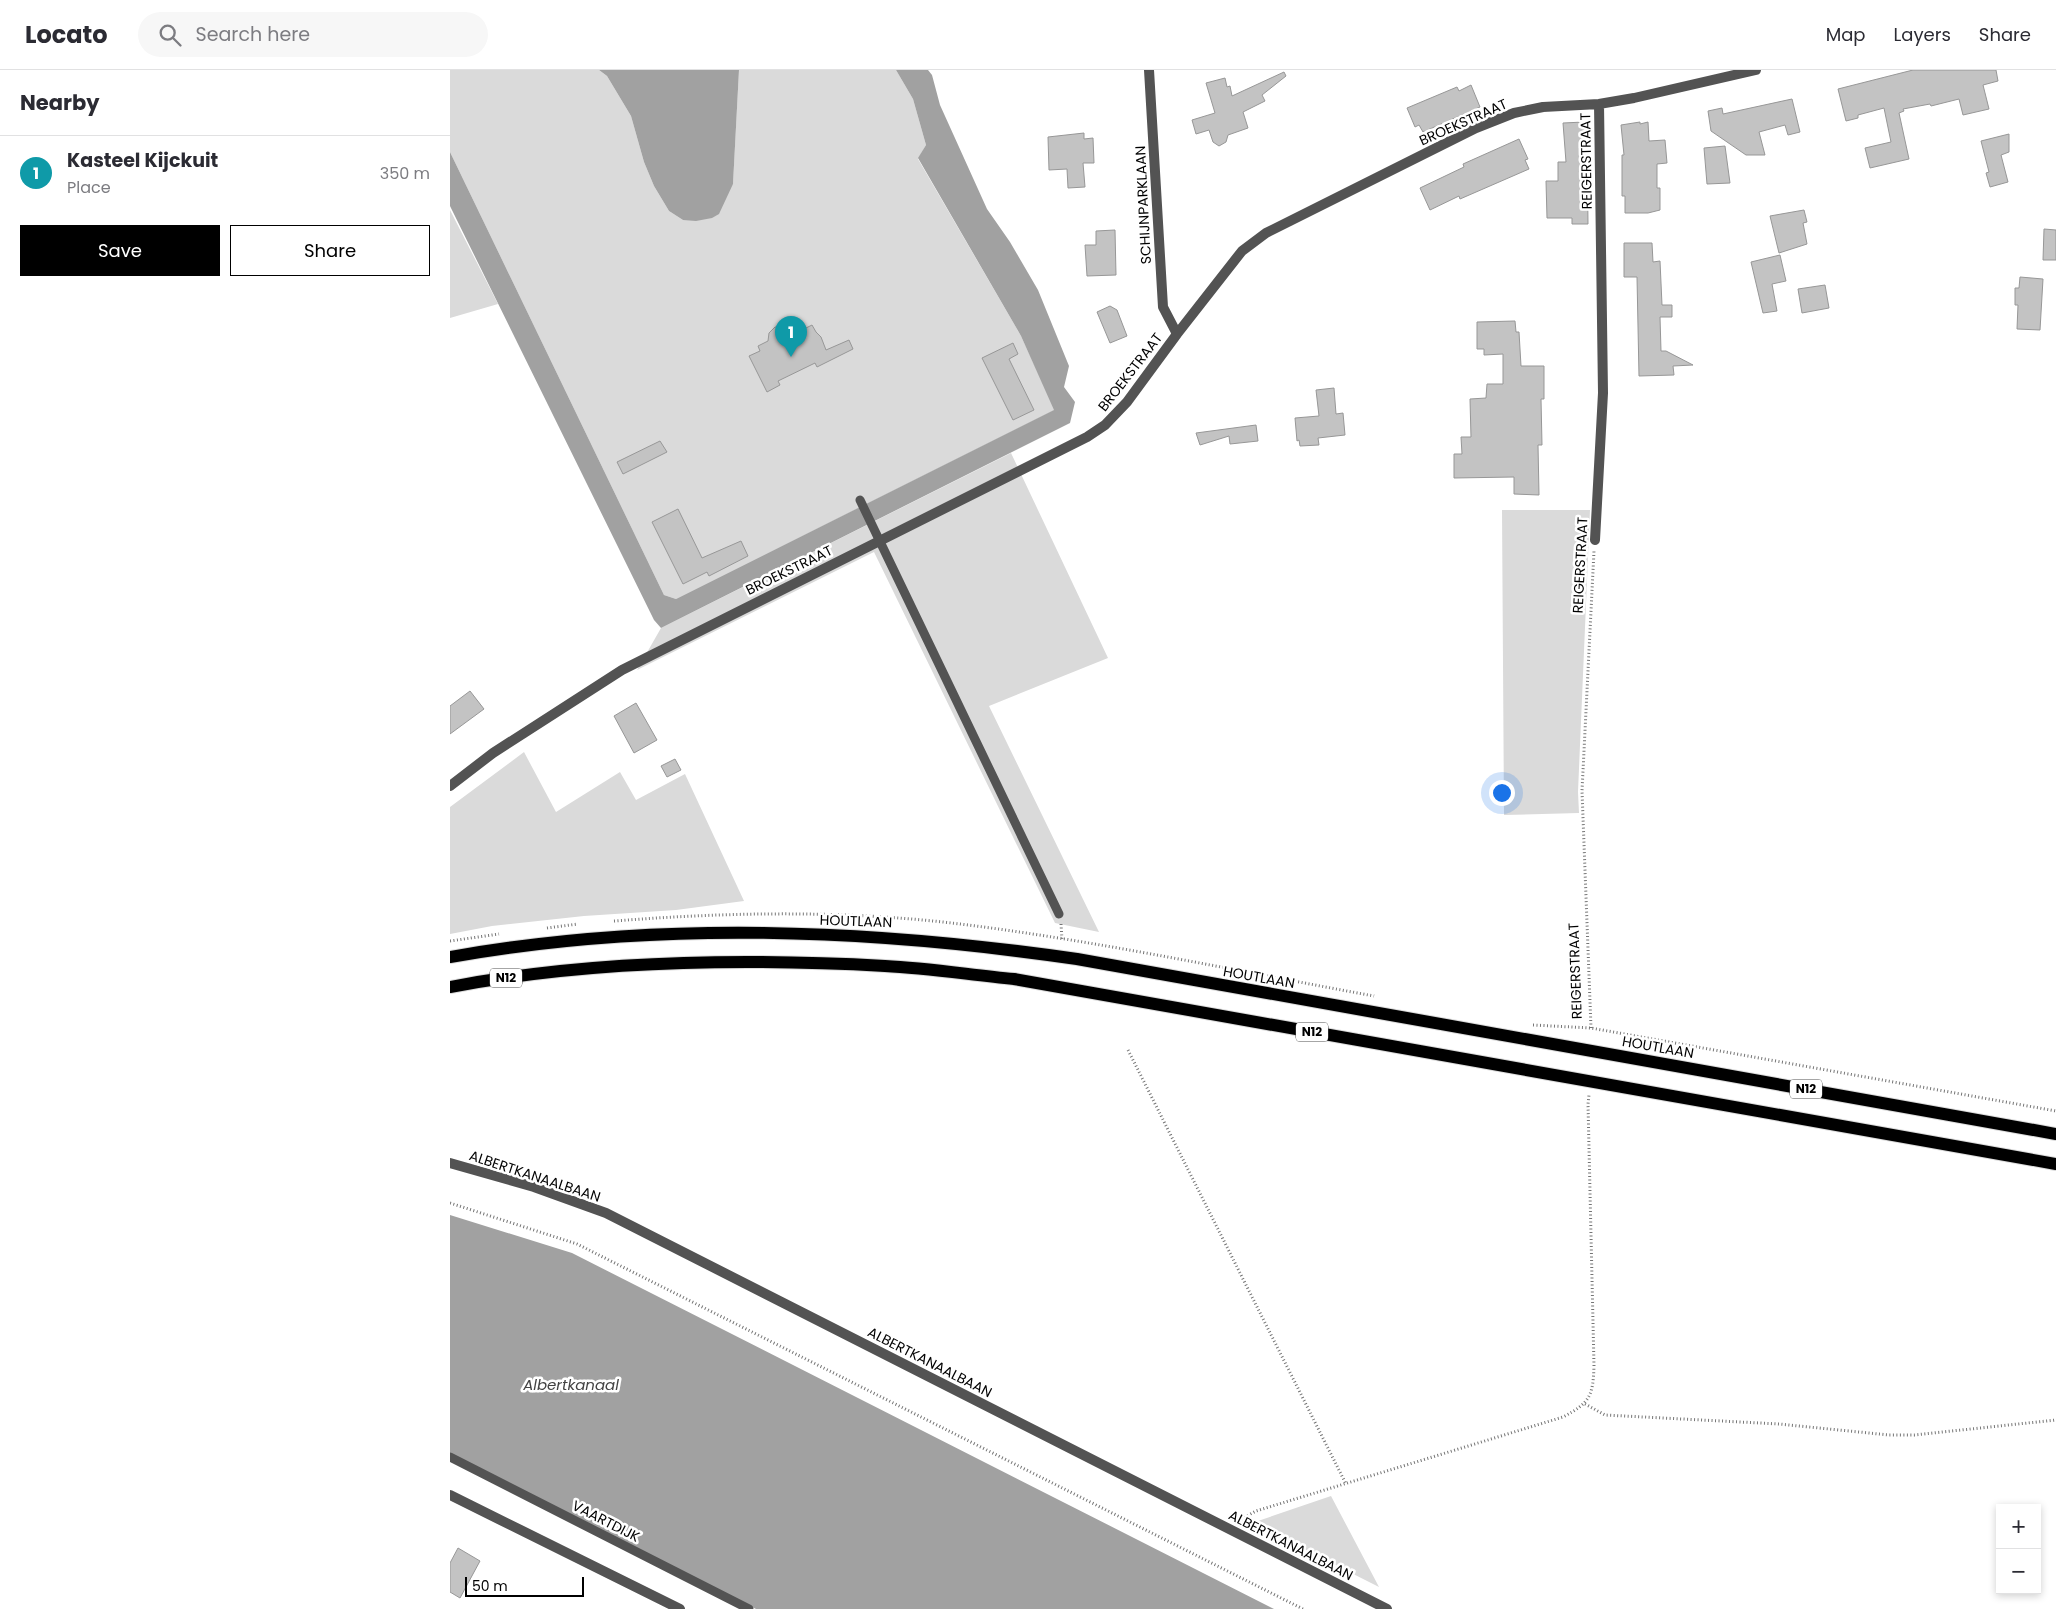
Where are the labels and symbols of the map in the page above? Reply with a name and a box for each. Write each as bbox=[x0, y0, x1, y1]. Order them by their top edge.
street label: BROEKSTRAAT bbox=[1416, 93, 1511, 150]
street label: REIGERSTRAAT bbox=[1575, 112, 1597, 209]
street label: SCHIJNPARKLAAN bbox=[1130, 145, 1156, 265]
pin: 1 bbox=[775, 316, 807, 357]
street label: BROEKSTRAAT bbox=[1093, 328, 1167, 415]
street label: REIGERSTRAAT bbox=[1567, 516, 1593, 614]
street label: BROEKSTRAAT bbox=[742, 540, 836, 600]
your location bbox=[1489, 780, 1515, 806]
street label: HOUTLAAN bbox=[819, 910, 893, 932]
street label: REIGERSTRAAT bbox=[1563, 922, 1587, 1020]
street label: HOUTLAAN bbox=[1222, 961, 1296, 993]
road number: N12 bbox=[490, 968, 522, 988]
road number: N12 bbox=[1296, 1022, 1328, 1042]
street label: HOUTLAAN bbox=[1621, 1031, 1695, 1063]
road number: N12 bbox=[1790, 1080, 1822, 1098]
street label: ALBERTKANAALBAAN bbox=[467, 1145, 603, 1207]
street label: ALBERTKANAALBAAN bbox=[864, 1322, 996, 1402]
water label: Albertkanaal bbox=[522, 1374, 619, 1395]
street label: VAARTDIJK bbox=[569, 1495, 644, 1547]
street label: ALBERTKANAALBAAN bbox=[1225, 1505, 1357, 1585]
scale bar bbox=[465, 1574, 584, 1597]

